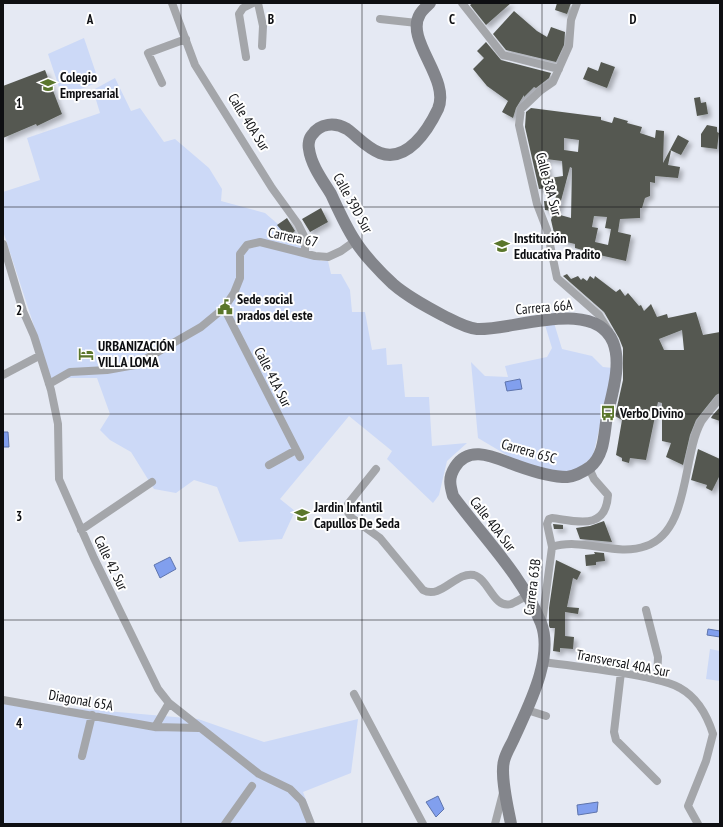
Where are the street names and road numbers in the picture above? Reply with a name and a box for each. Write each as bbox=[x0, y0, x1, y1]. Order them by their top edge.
street label: Calle 40A Sur bbox=[224, 90, 274, 154]
street label: Calle 38A Sur bbox=[532, 150, 566, 218]
street label: Calle 39D Sur bbox=[329, 170, 377, 236]
street label: Carrera 67 bbox=[267, 223, 319, 251]
street label: Carrera 66A bbox=[515, 296, 574, 318]
street label: Calle 41A Sur bbox=[250, 344, 296, 410]
street label: Carrera 65C bbox=[499, 435, 559, 468]
street label: Calle 40A Sur bbox=[466, 493, 520, 555]
street label: Calle 42 Sur bbox=[90, 533, 132, 593]
street label: Carrera 63B bbox=[520, 558, 544, 616]
street label: Transversal 40A Sur bbox=[575, 645, 671, 681]
street label: Diagonal 65A bbox=[47, 685, 115, 715]

